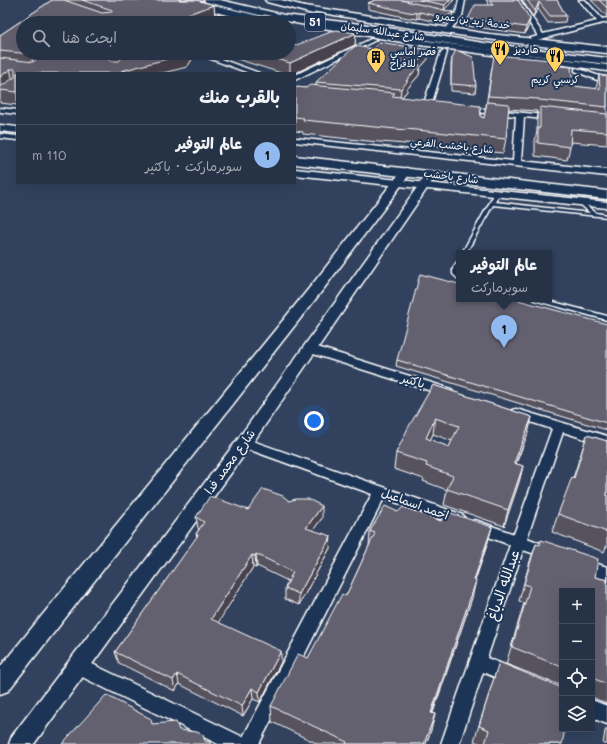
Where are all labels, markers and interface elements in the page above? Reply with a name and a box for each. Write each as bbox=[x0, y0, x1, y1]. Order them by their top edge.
street label: خدمة زيد بن عمرو bbox=[434, 8, 512, 32]
road number: 51 bbox=[305, 13, 325, 31]
search box bbox=[16, 16, 296, 60]
street label: شارع عبدالله سليمان bbox=[340, 18, 426, 45]
icon: search bbox=[30, 27, 52, 49]
text: ابحث هنا bbox=[62, 27, 117, 47]
restaurant icon: هارديز bbox=[489, 38, 511, 66]
place label: هارديز bbox=[513, 42, 538, 56]
place label: قصر اماسي للافراح bbox=[390, 44, 436, 71]
restaurant icon: كرسبي كريم bbox=[544, 45, 566, 73]
building icon: قصر اماسي للافراح bbox=[365, 46, 387, 74]
place label: كرسبي كريم bbox=[531, 72, 579, 89]
text: بالقرب منك bbox=[199, 85, 280, 107]
text: عالم التوفير bbox=[176, 133, 242, 153]
street label: شارع باخشب الفرعي bbox=[409, 134, 495, 159]
text: 110 m bbox=[32, 146, 66, 163]
text: 1 bbox=[264, 146, 270, 163]
text: سوبرماركت · باكثير bbox=[145, 157, 242, 174]
street label: شارع باخشب bbox=[423, 166, 479, 187]
popup bbox=[456, 250, 552, 302]
text: عالم التوفير bbox=[471, 254, 537, 274]
text: سوبرماركت bbox=[471, 278, 528, 295]
pin: 1 bbox=[491, 315, 517, 348]
street label: باكثير bbox=[398, 369, 427, 392]
your location bbox=[304, 411, 324, 431]
street label: شارع محمد فدا bbox=[200, 426, 260, 498]
street label: احمد اسماعيل bbox=[379, 483, 451, 523]
street label: عبدالله الدباغ bbox=[482, 547, 524, 623]
map controls bbox=[559, 588, 595, 732]
button: + bbox=[559, 588, 595, 624]
button: − bbox=[559, 624, 595, 660]
button: locate bbox=[559, 660, 595, 696]
button: layers bbox=[559, 696, 595, 732]

